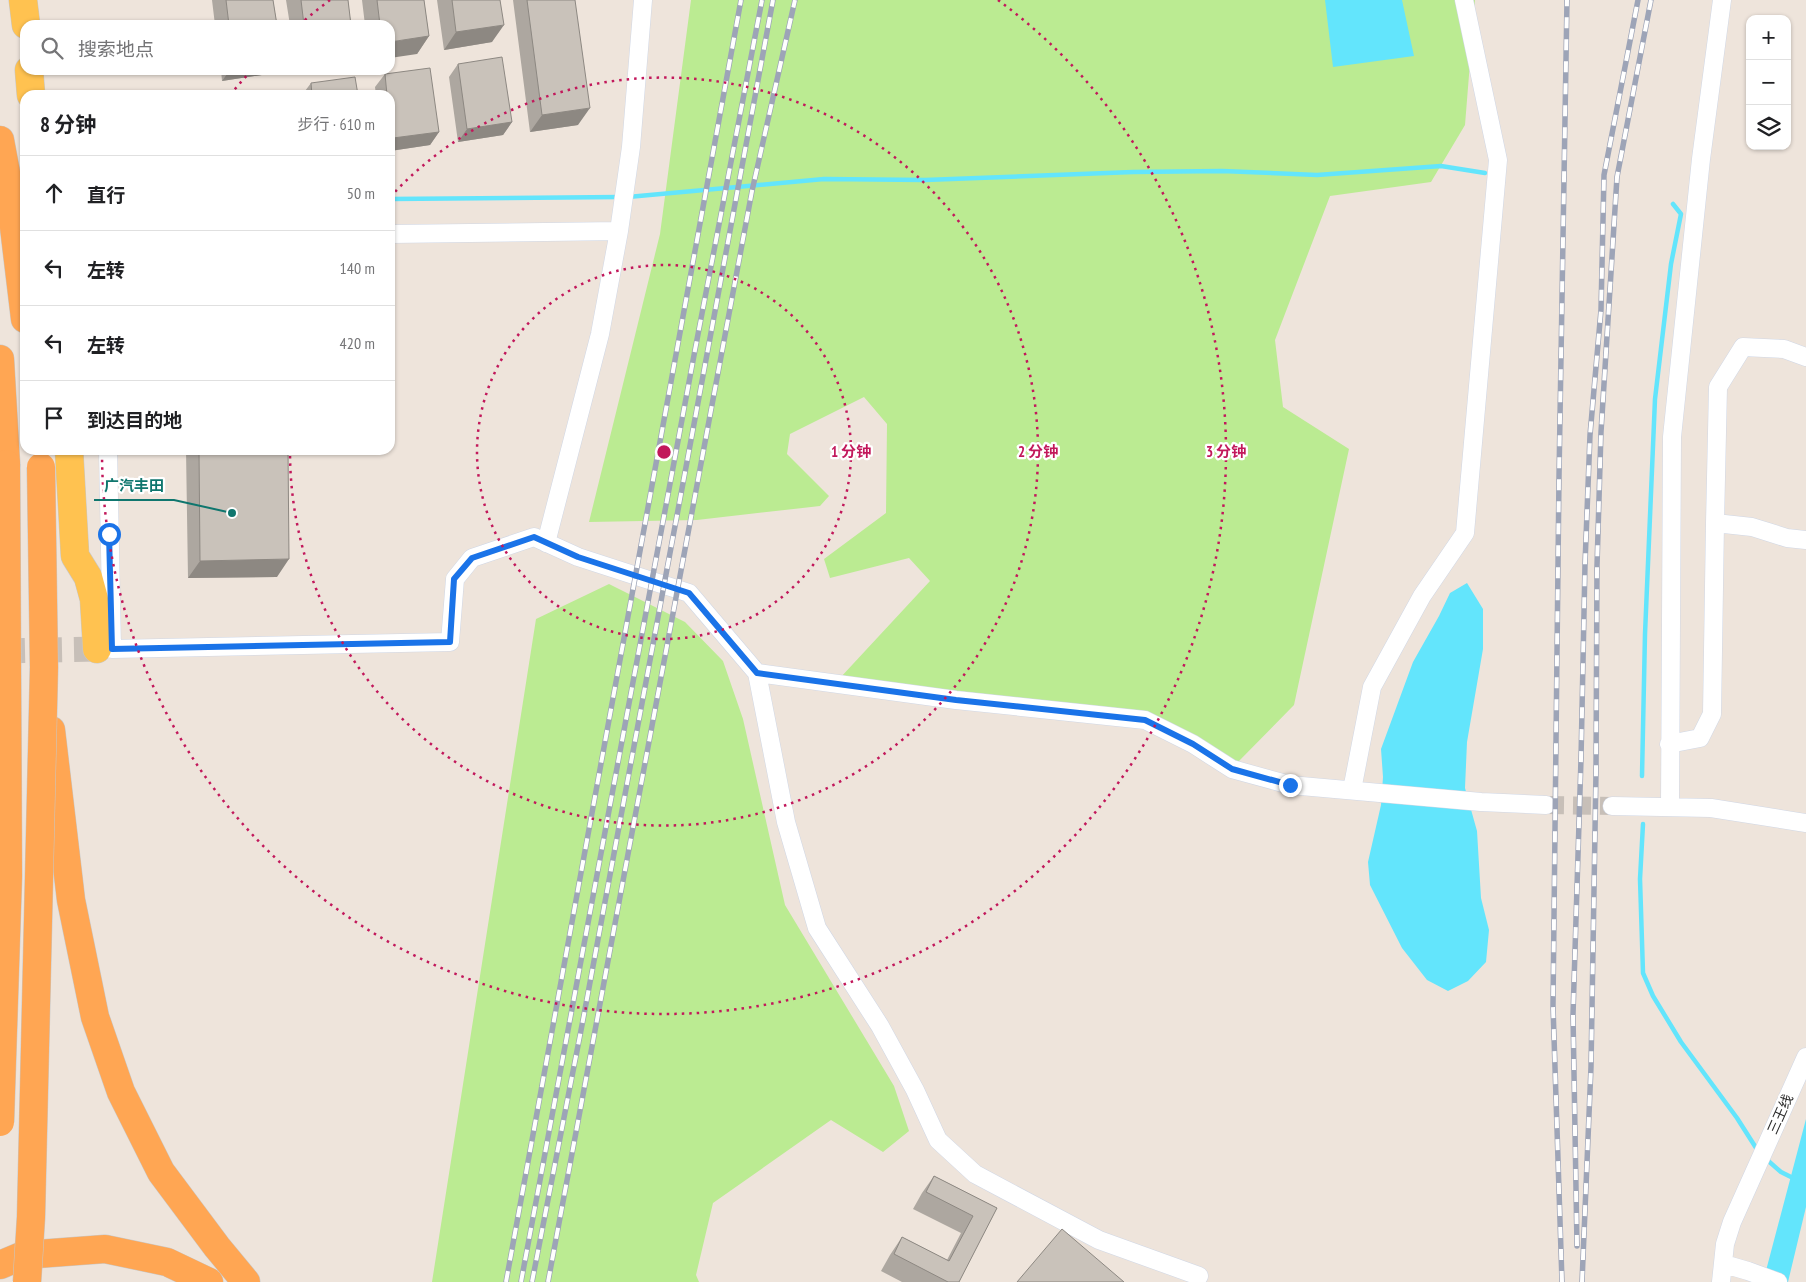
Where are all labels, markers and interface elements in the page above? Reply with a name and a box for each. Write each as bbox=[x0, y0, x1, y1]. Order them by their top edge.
map controls bbox=[1746, 15, 1791, 150]
button: + bbox=[1746, 15, 1791, 60]
search box bbox=[20, 20, 395, 75]
icon: search bbox=[38, 34, 66, 62]
text: 搜索地点 bbox=[78, 37, 154, 61]
button: − bbox=[1746, 60, 1791, 105]
button: layers bbox=[1746, 105, 1791, 150]
text: 8 分钟 bbox=[40, 111, 96, 138]
text: 步行 · 610 m bbox=[297, 114, 375, 134]
icon: ahead bbox=[40, 179, 68, 207]
text: 直行 bbox=[87, 183, 125, 207]
text: 50 m bbox=[347, 183, 375, 203]
icon: left bbox=[40, 254, 68, 282]
text: 左转 bbox=[87, 258, 125, 282]
text: 140 m bbox=[340, 258, 375, 278]
icon: left bbox=[40, 329, 68, 357]
text: 左转 bbox=[87, 333, 125, 357]
text: 420 m bbox=[340, 333, 375, 353]
icon: arrive bbox=[40, 404, 68, 432]
text: 到达目的地 bbox=[87, 408, 182, 432]
text: 1 分钟 bbox=[831, 442, 871, 461]
text: 2 分钟 bbox=[1018, 442, 1058, 461]
text: 3 分钟 bbox=[1206, 442, 1246, 461]
centre of rings bbox=[655, 443, 673, 461]
callout: 广汽丰田 bbox=[94, 470, 174, 500]
text: 广汽丰田 bbox=[104, 476, 164, 495]
route start bbox=[98, 523, 121, 546]
route end bbox=[1279, 774, 1302, 797]
street label: 三王线 bbox=[1763, 1091, 1797, 1137]

